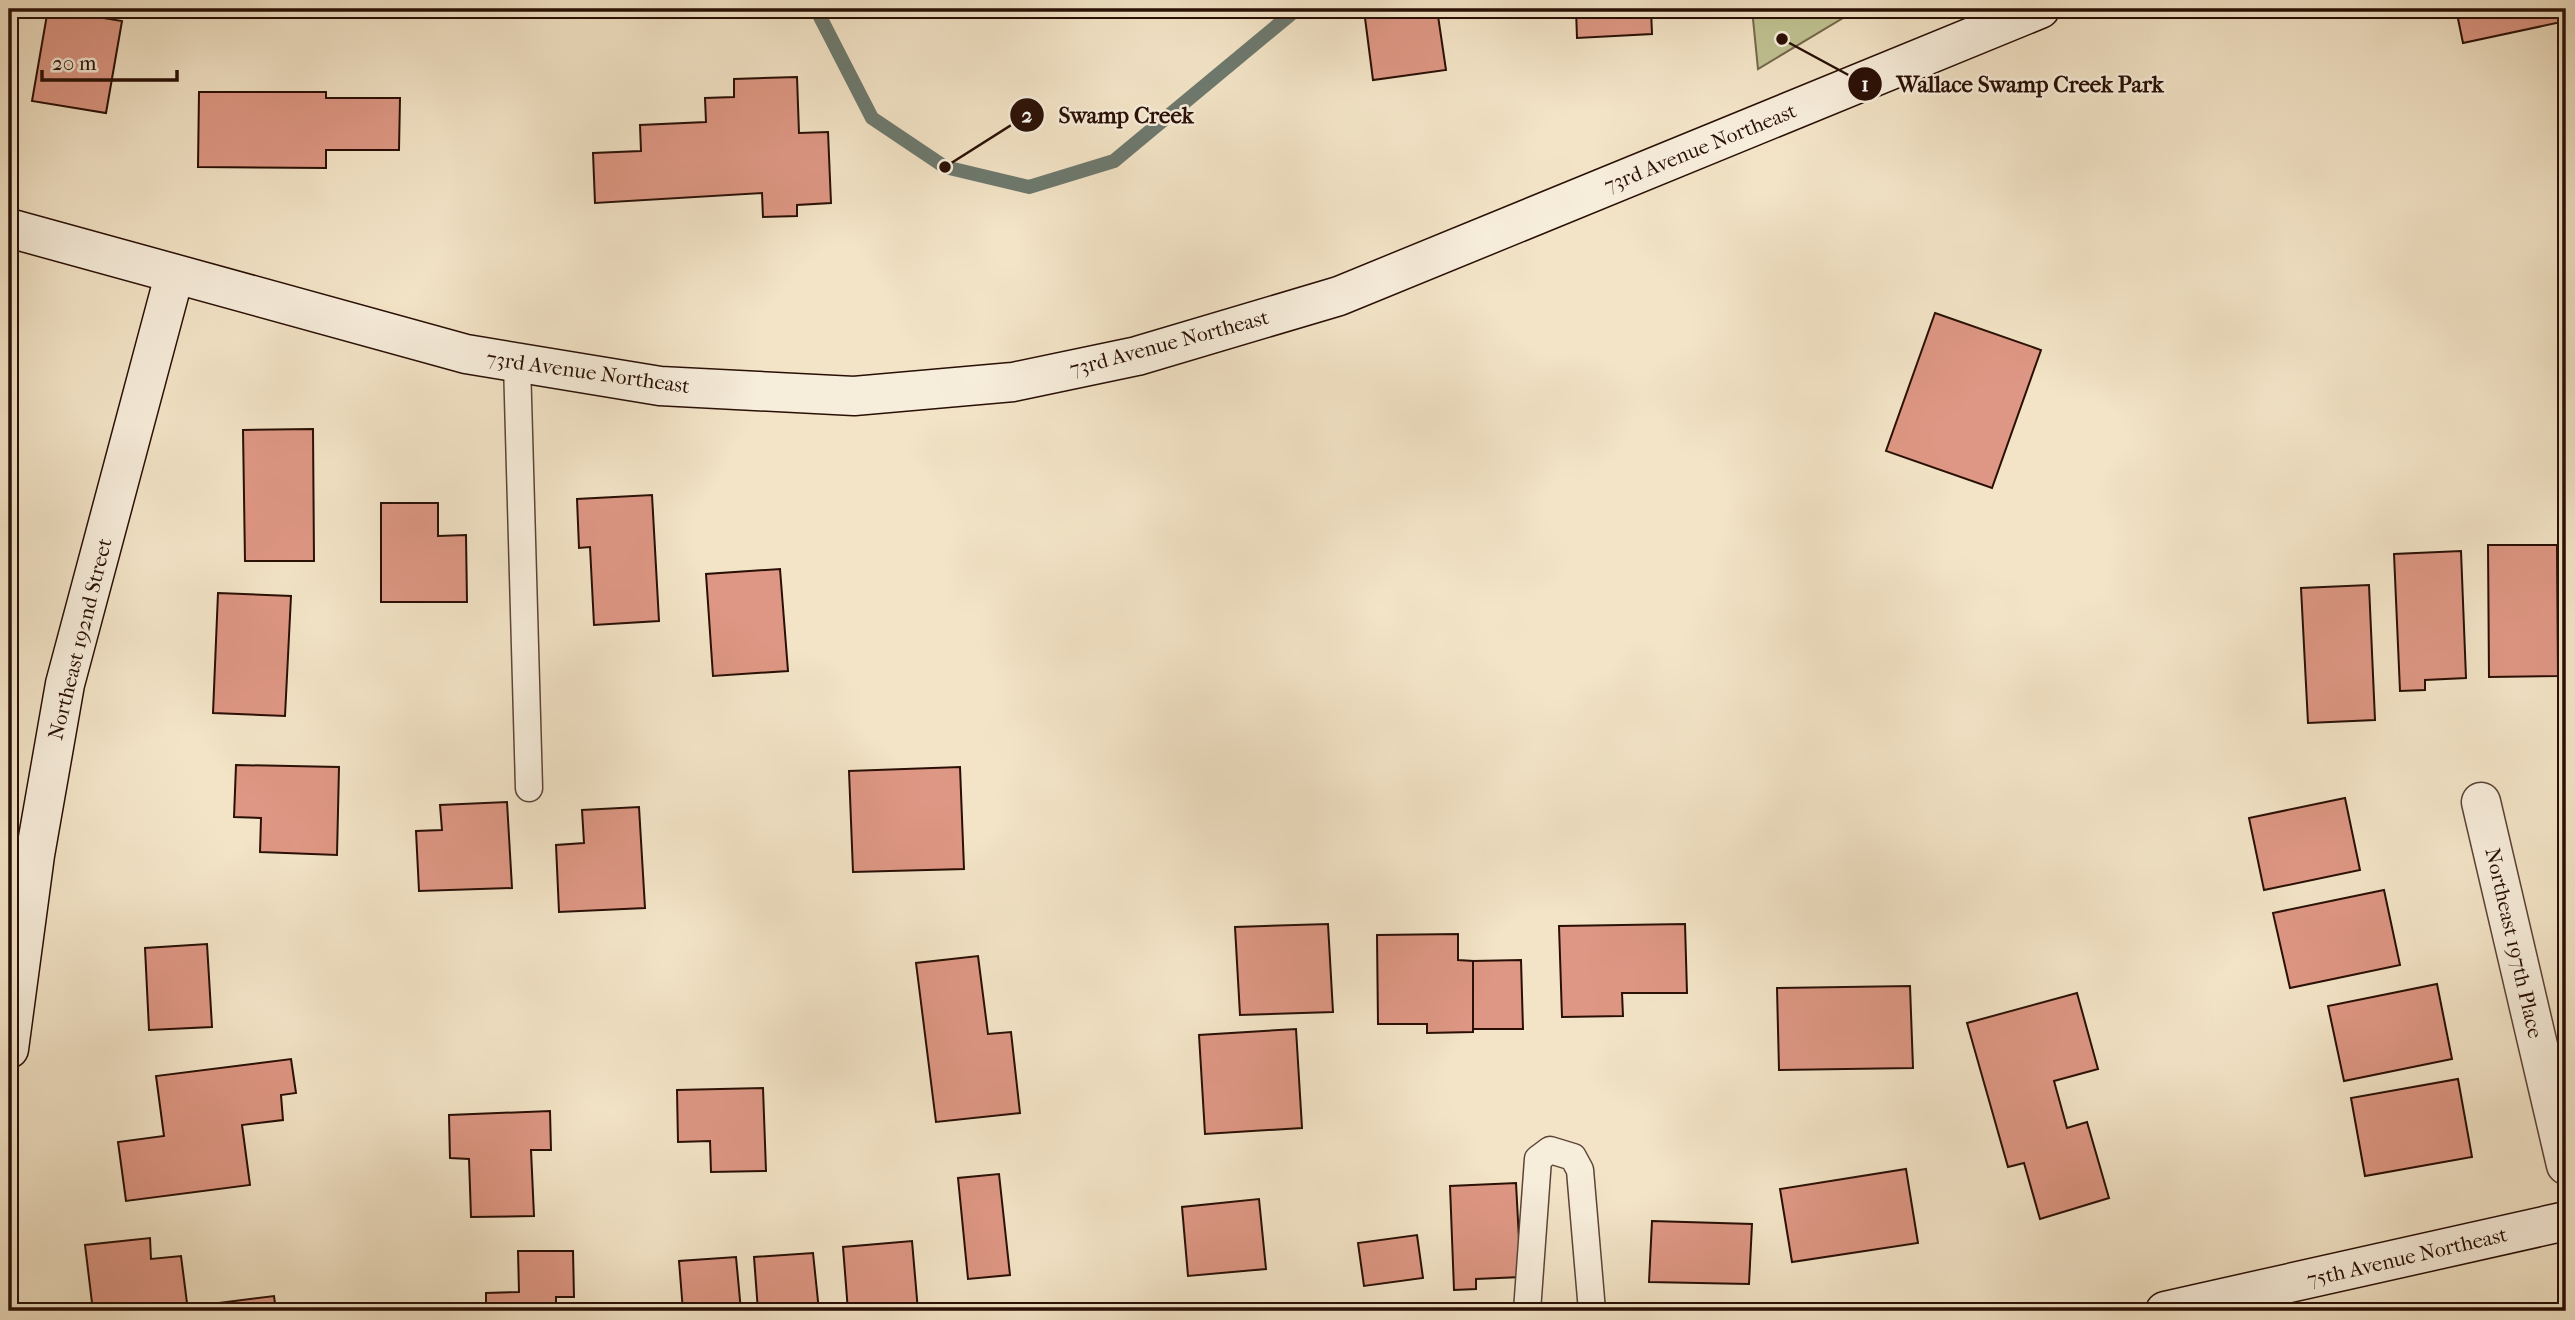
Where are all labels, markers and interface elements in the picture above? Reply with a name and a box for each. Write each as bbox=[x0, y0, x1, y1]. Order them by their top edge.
scale bar bbox=[42, 38, 177, 82]
text: 20 m bbox=[52, 51, 97, 75]
callout: Wallace Swamp Creek Park bbox=[1848, 62, 2178, 106]
text: Wallace Swamp Creek Park bbox=[1895, 71, 2165, 98]
text: 1 bbox=[1861, 72, 1869, 96]
callout: Swamp Creek bbox=[1009, 93, 1208, 137]
street label: 73rd Avenue Northeast bbox=[1600, 98, 1800, 198]
text: Swamp Creek bbox=[1058, 102, 1195, 129]
text: 2 bbox=[1022, 103, 1033, 127]
street label: 73rd Avenue Northeast bbox=[1067, 305, 1272, 381]
street label: 73rd Avenue Northeast bbox=[485, 346, 692, 398]
street label: Northeast 192nd Street bbox=[43, 535, 117, 742]
street label: Northeast 197th Place bbox=[2480, 846, 2548, 1040]
street label: 75th Avenue Northeast bbox=[2304, 1222, 2510, 1292]

